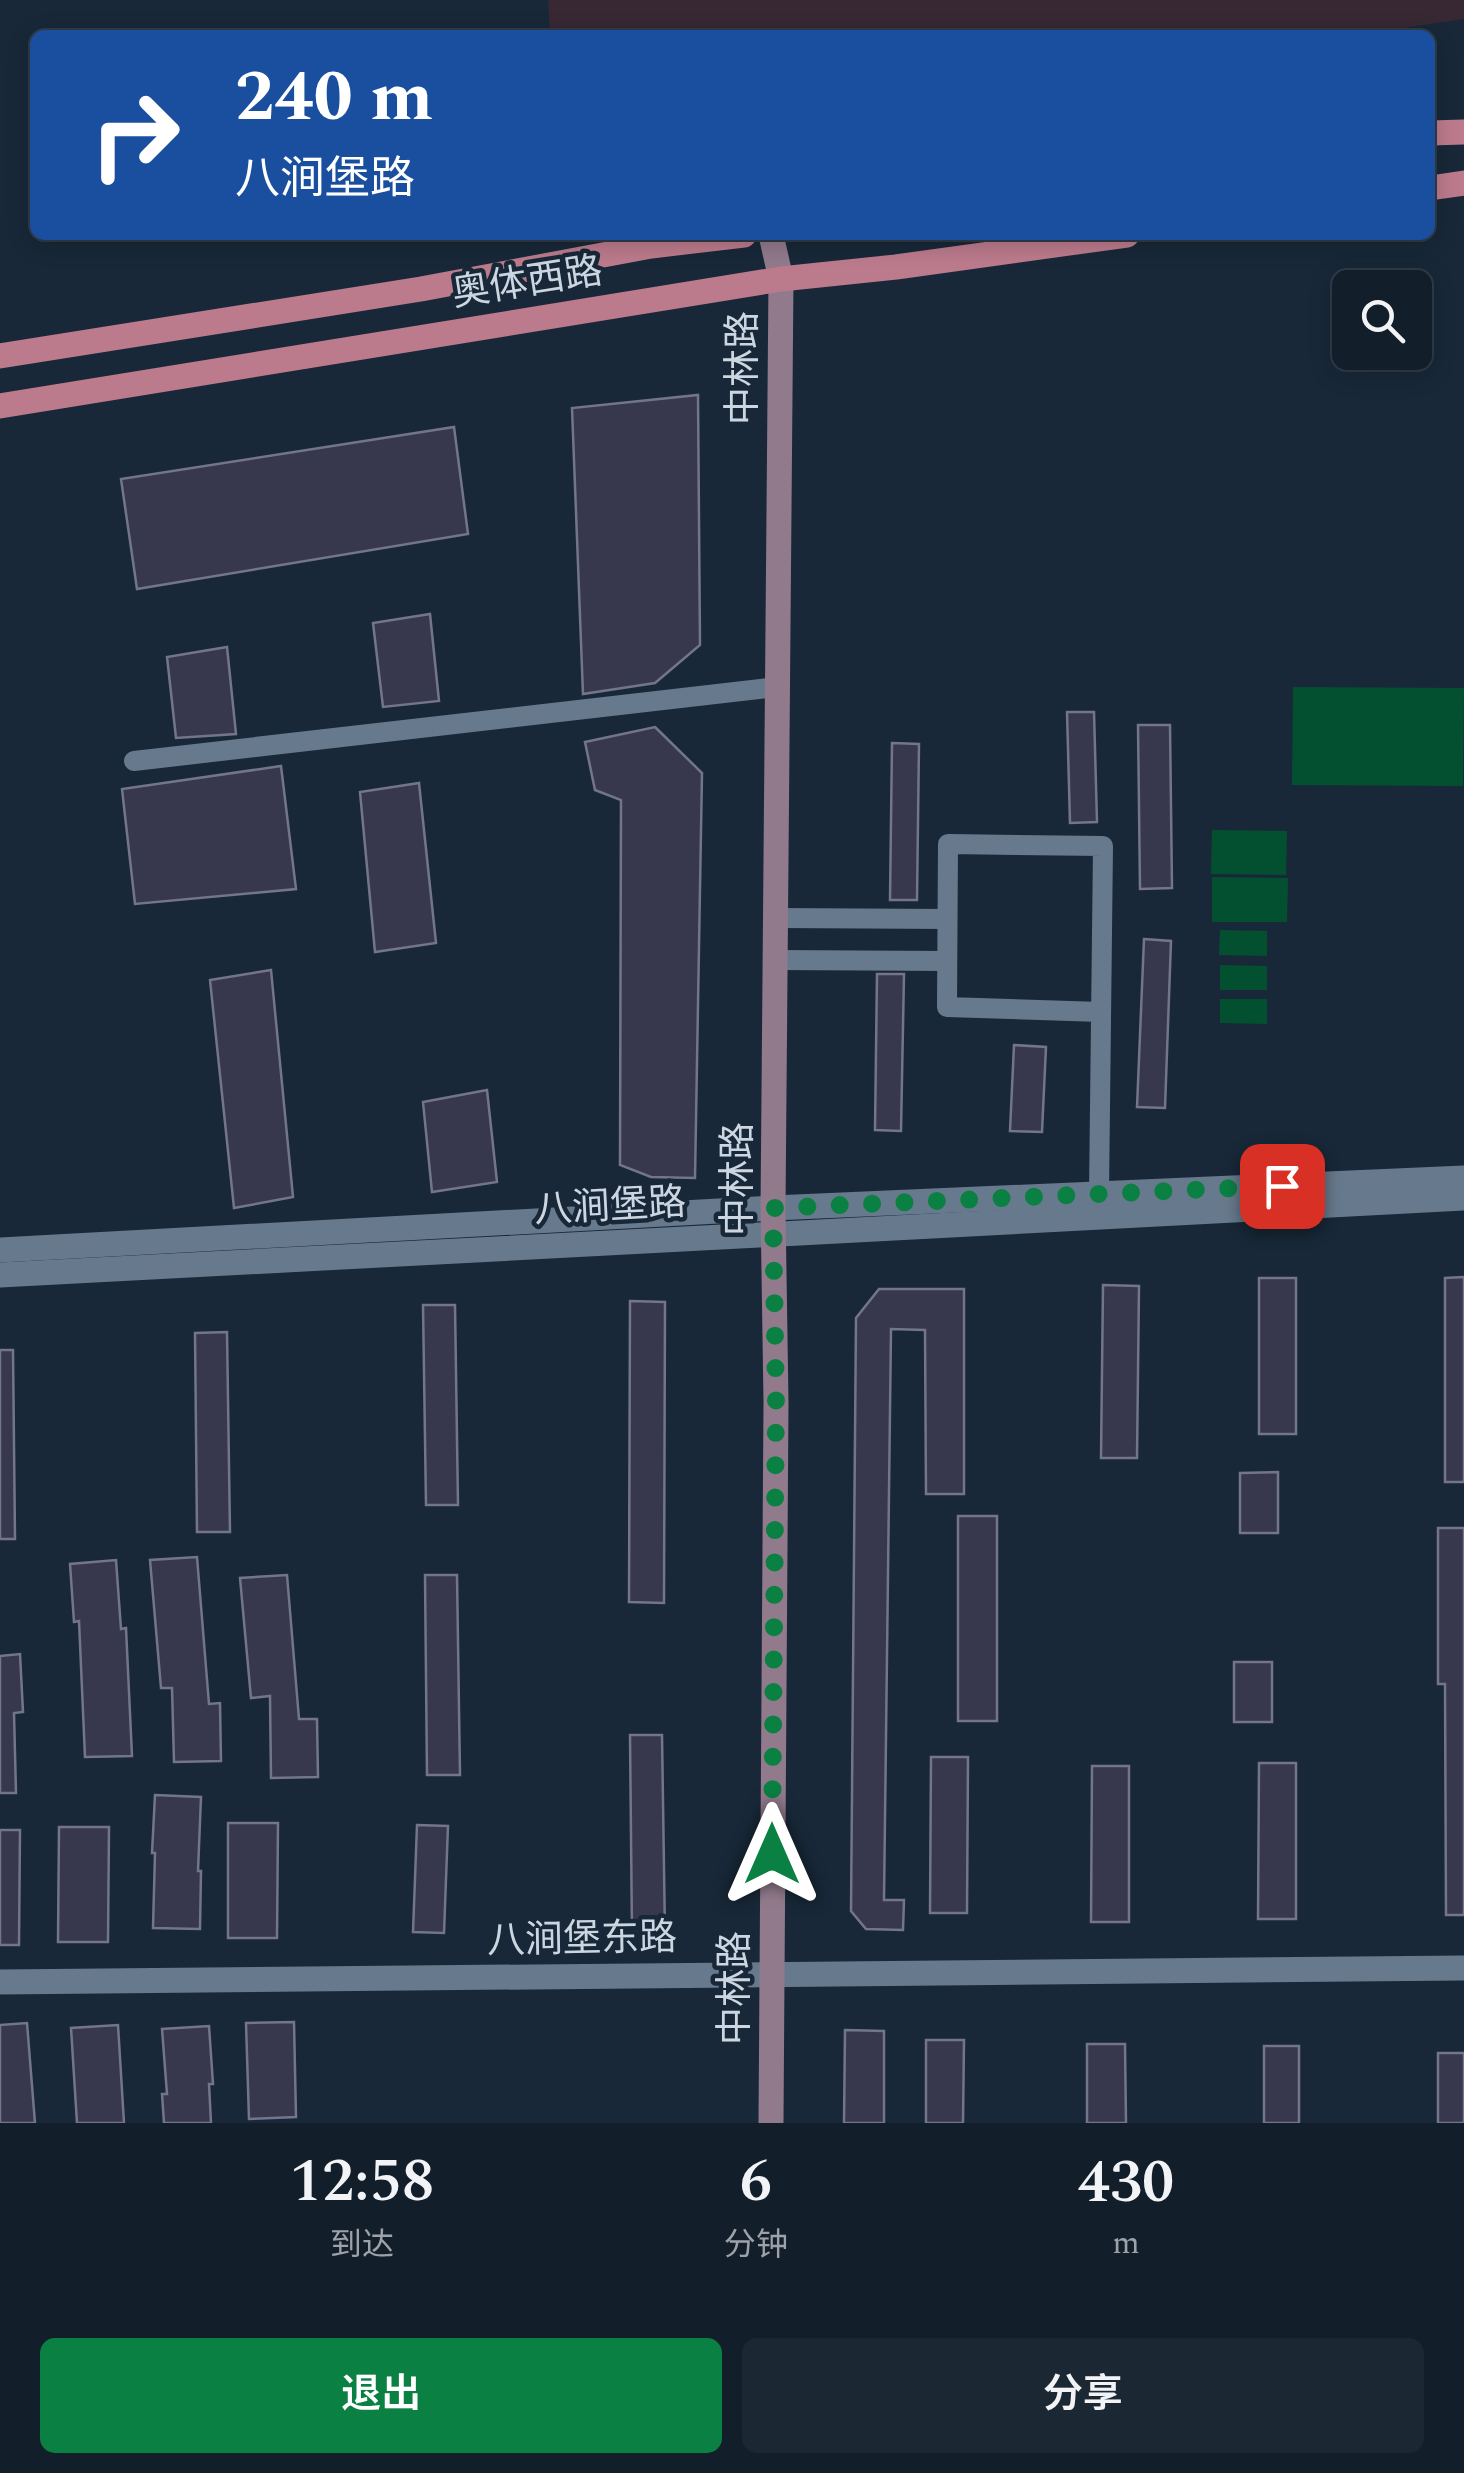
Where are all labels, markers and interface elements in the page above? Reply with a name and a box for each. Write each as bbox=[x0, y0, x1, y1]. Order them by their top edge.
text: 240 m bbox=[235, 45, 433, 151]
icon: right bbox=[70, 70, 200, 200]
text: 八涧堡路 bbox=[235, 145, 415, 214]
street label: 奥体西路 bbox=[448, 242, 607, 324]
map controls bbox=[1332, 270, 1432, 370]
button: search bbox=[1332, 270, 1432, 370]
street label: 中林路 bbox=[715, 311, 773, 425]
street label: 中林路 bbox=[710, 1122, 768, 1236]
pin bbox=[1240, 1144, 1325, 1229]
icon: arrive bbox=[1255, 1159, 1310, 1214]
street label: 八涧堡路 bbox=[533, 1174, 688, 1240]
position arrow bbox=[720, 1802, 824, 1906]
street label: 八涧堡东路 bbox=[487, 1909, 678, 1971]
street label: 中林路 bbox=[707, 1931, 765, 2045]
text: 12:58 bbox=[290, 2136, 434, 2228]
text: 6 bbox=[740, 2136, 772, 2228]
text: 430 bbox=[1078, 2137, 1174, 2229]
text: m bbox=[1112, 2219, 1140, 2268]
text: 到达 bbox=[330, 2221, 394, 2270]
text: 分钟 bbox=[724, 2221, 788, 2270]
button: 退出 bbox=[40, 2338, 722, 2453]
button: 分享 bbox=[742, 2338, 1424, 2453]

